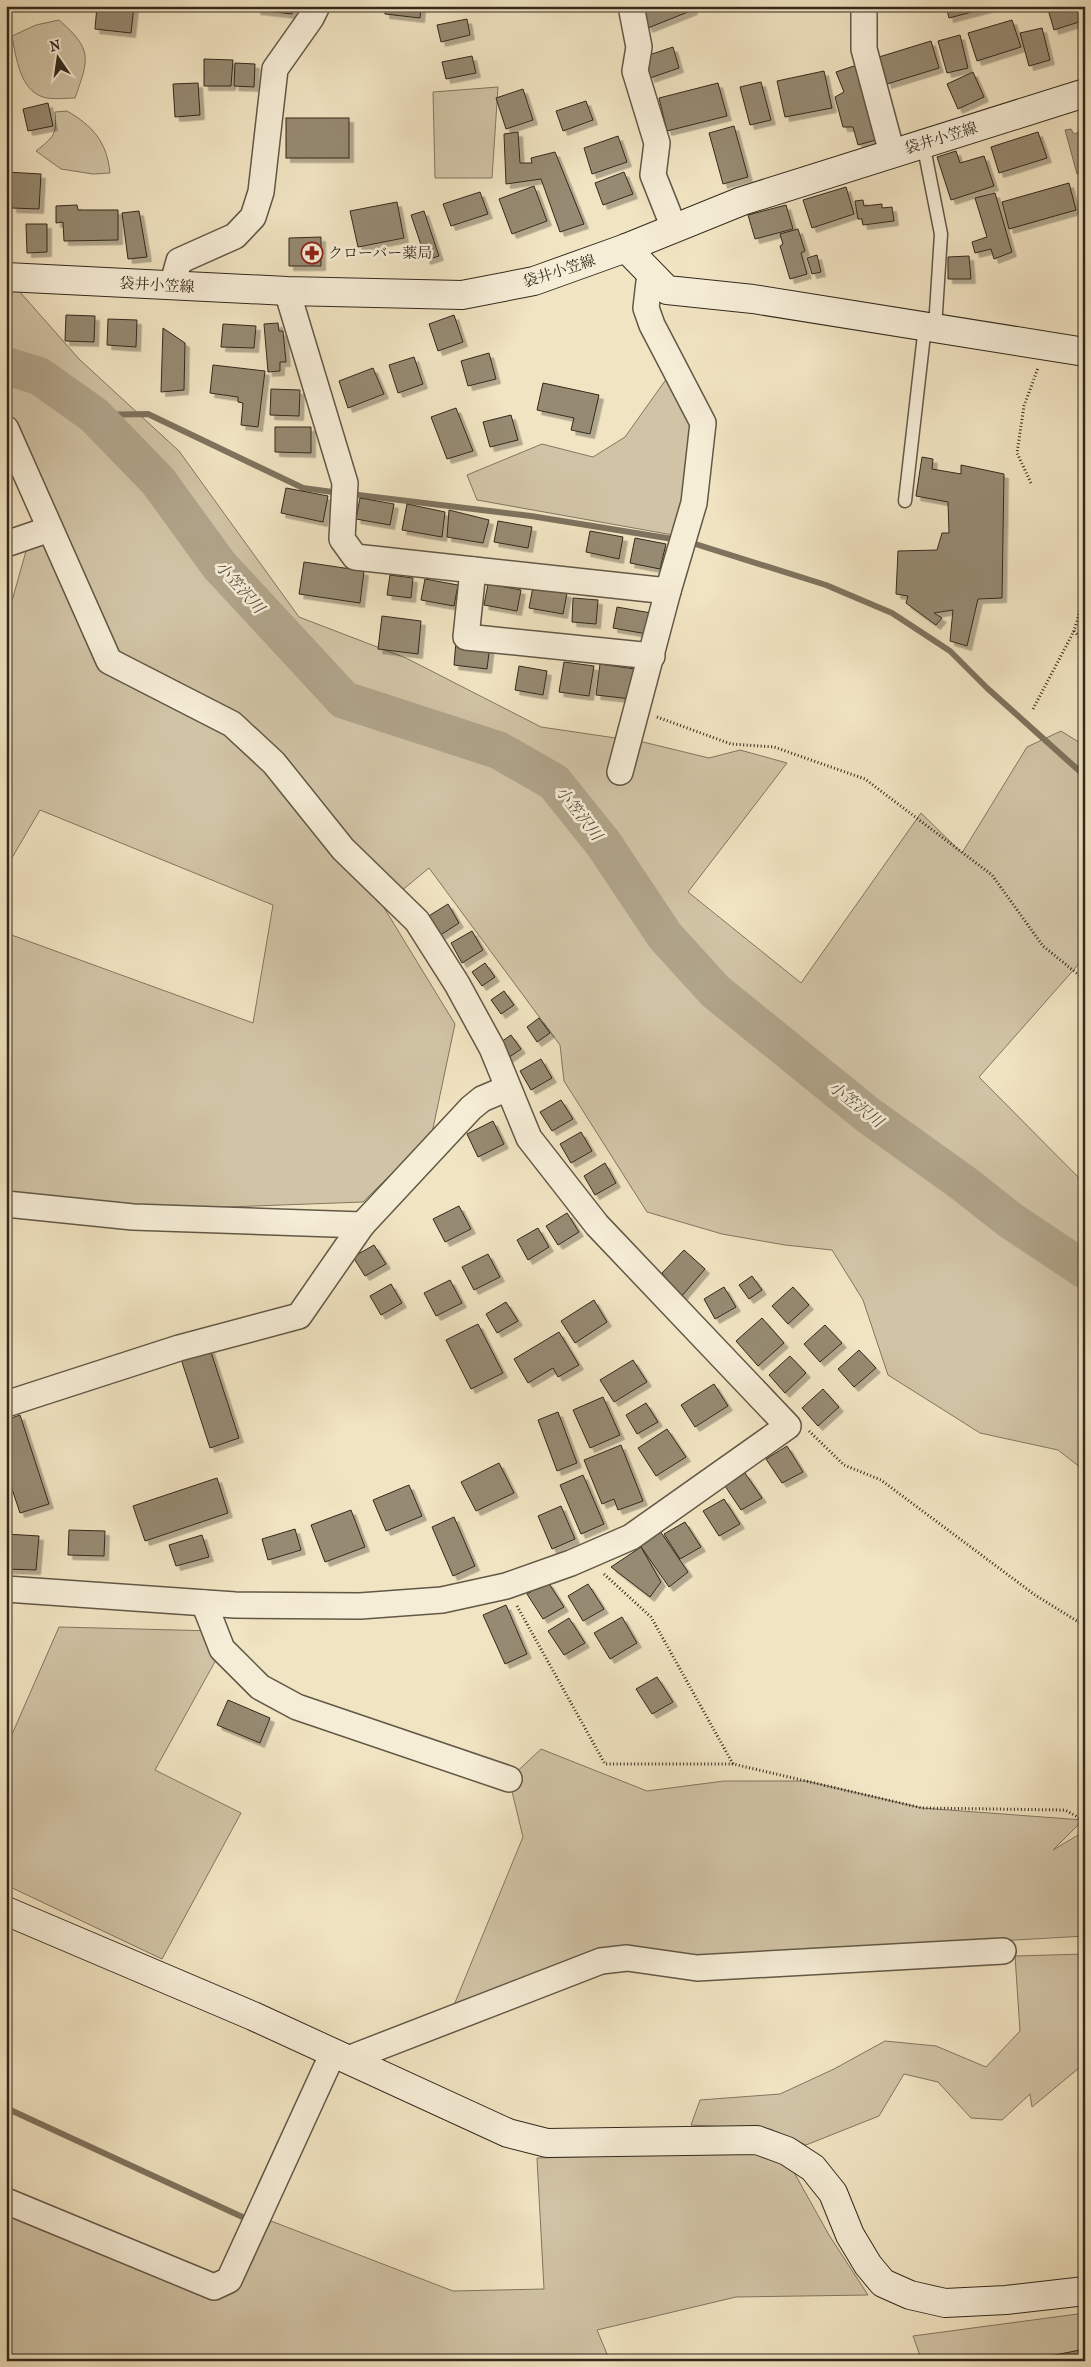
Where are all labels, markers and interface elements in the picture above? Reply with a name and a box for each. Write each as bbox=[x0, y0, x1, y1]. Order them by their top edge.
north arrow bbox=[32, 32, 82, 82]
text: N bbox=[48, 36, 63, 55]
street label: 袋井小笠線 bbox=[902, 118, 980, 158]
pharmacy icon: クローバー薬局 bbox=[300, 241, 324, 265]
place label: クローバー薬局 bbox=[328, 244, 432, 262]
street label: 袋井小笠線 bbox=[521, 251, 597, 291]
street label: 袋井小笠線 bbox=[119, 274, 195, 296]
water label: 小笠沢川 bbox=[212, 557, 270, 619]
water label: 小笠沢川 bbox=[552, 782, 607, 846]
water label: 小笠沢川 bbox=[825, 1077, 889, 1132]

